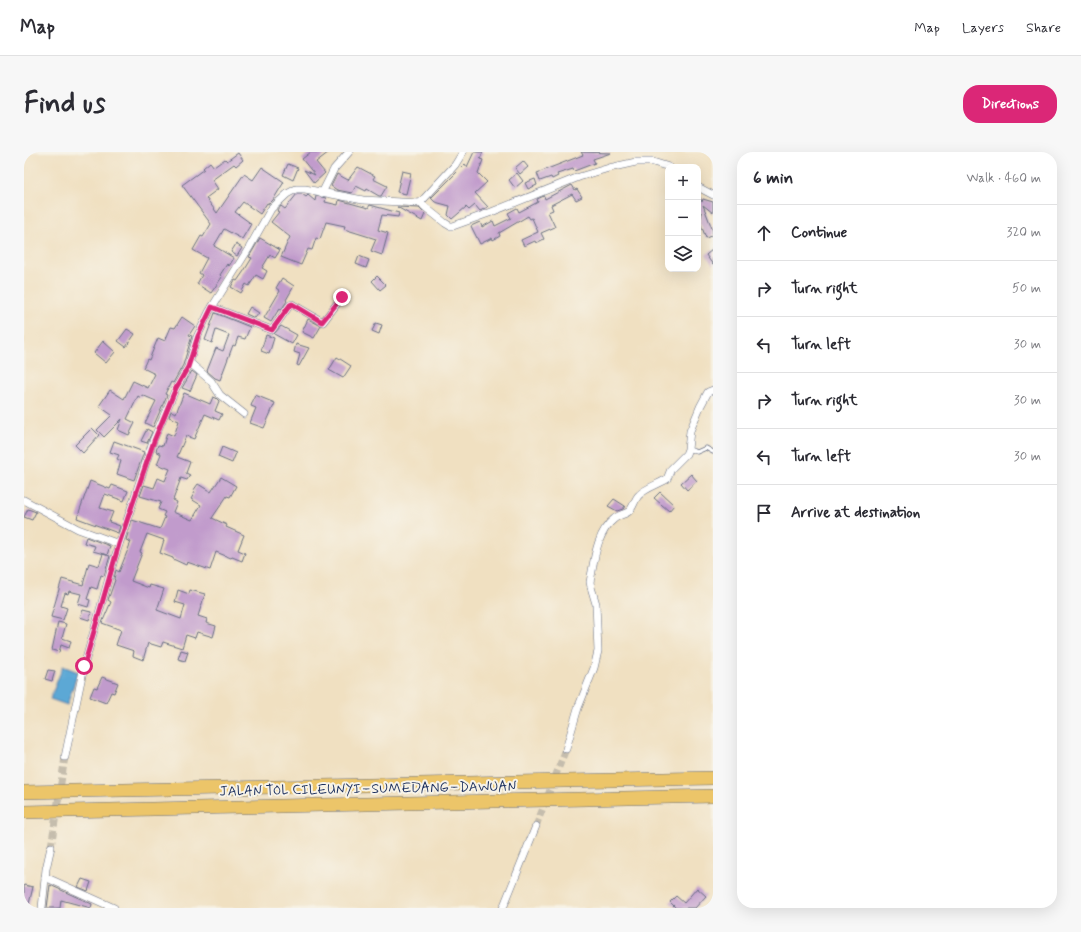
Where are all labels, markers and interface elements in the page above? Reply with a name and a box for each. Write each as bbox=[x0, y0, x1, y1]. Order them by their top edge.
text: Map bbox=[20, 15, 55, 40]
text: Map bbox=[914, 19, 940, 37]
text: Layers bbox=[962, 19, 1004, 37]
text: Share bbox=[1026, 19, 1061, 37]
button: Directions bbox=[963, 85, 1057, 123]
text: Find us bbox=[24, 86, 105, 123]
map controls bbox=[665, 164, 701, 272]
button: + bbox=[665, 164, 701, 200]
text: 6 min bbox=[753, 167, 793, 189]
text: Walk · 460 m bbox=[966, 170, 1041, 187]
button: − bbox=[665, 200, 701, 236]
icon: ahead bbox=[753, 222, 775, 244]
text: Continue bbox=[791, 223, 847, 243]
text: 320 m bbox=[1007, 224, 1041, 241]
button: layers bbox=[665, 236, 701, 272]
icon: right bbox=[753, 278, 775, 300]
text: Turn right bbox=[791, 279, 858, 299]
text: 50 m bbox=[1012, 280, 1041, 297]
route end bbox=[333, 288, 351, 306]
icon: left bbox=[753, 334, 775, 356]
text: Turn left bbox=[791, 335, 851, 355]
text: 30 m bbox=[1014, 336, 1041, 353]
icon: right bbox=[753, 390, 775, 412]
text: Turn right bbox=[791, 391, 858, 411]
text: 30 m bbox=[1014, 392, 1041, 409]
icon: left bbox=[753, 446, 775, 468]
text: Turn left bbox=[791, 447, 851, 467]
text: 30 m bbox=[1014, 448, 1041, 465]
icon: arrive bbox=[753, 502, 775, 524]
text: Arrive at destination bbox=[791, 503, 920, 523]
route start bbox=[75, 657, 93, 675]
street label: JALAN TOL CILEUNYI–SUMEDANG–DAWUAN bbox=[219, 777, 517, 801]

